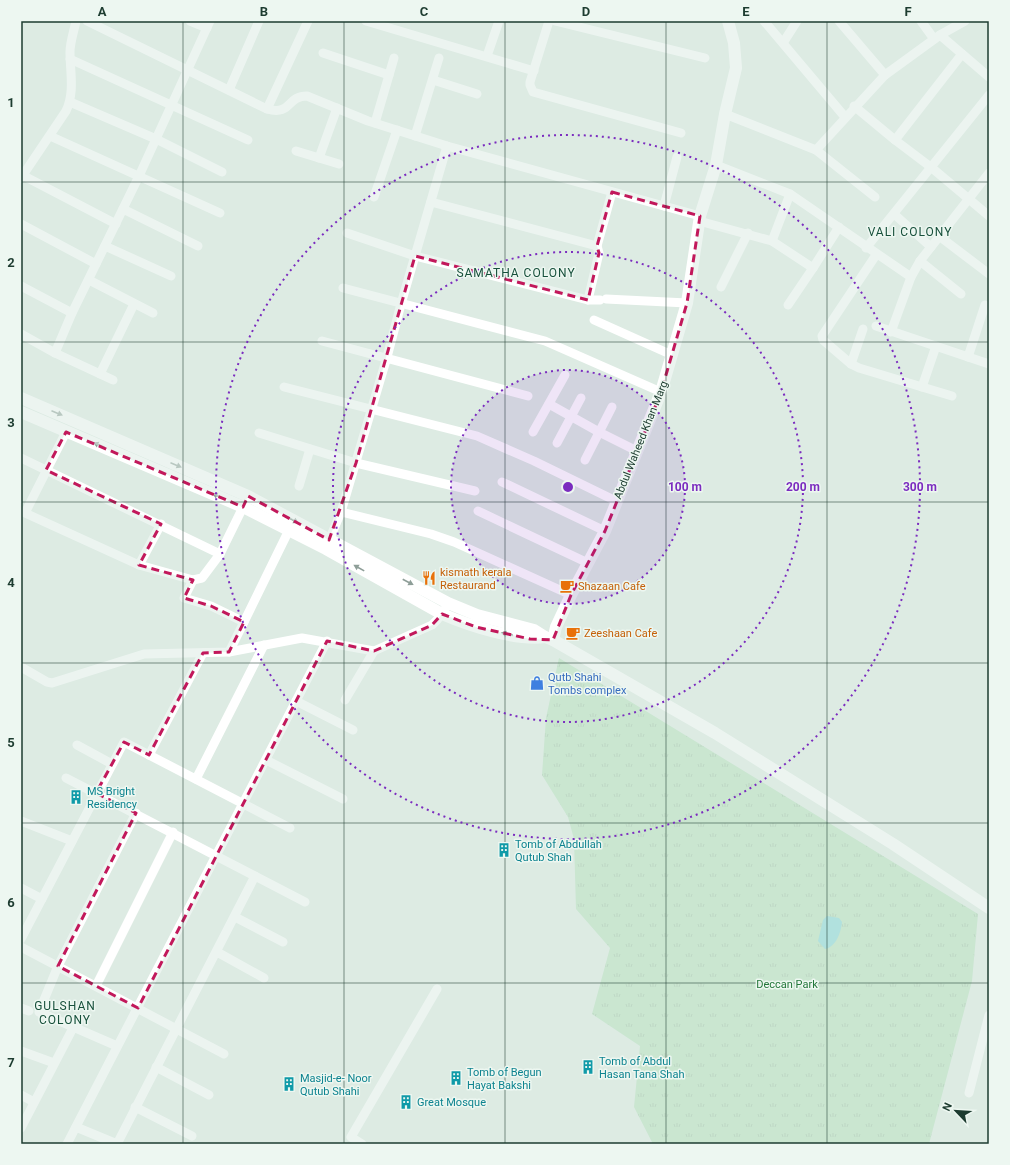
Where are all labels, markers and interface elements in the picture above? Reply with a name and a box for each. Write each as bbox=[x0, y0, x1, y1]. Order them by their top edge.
text: A bbox=[98, 4, 107, 19]
text: B bbox=[260, 4, 268, 19]
text: C bbox=[420, 4, 429, 19]
text: D bbox=[582, 4, 590, 19]
text: E bbox=[742, 4, 750, 19]
text: F bbox=[904, 4, 912, 19]
text: 1 bbox=[7, 95, 15, 110]
district label: VALI COLONY bbox=[868, 225, 952, 239]
text: 2 bbox=[7, 255, 15, 270]
district label: SAMATHA COLONY bbox=[456, 266, 576, 280]
street label: Abdul Waheed Khan Marg bbox=[611, 379, 671, 501]
one-way arrow bbox=[51, 410, 62, 416]
text: 3 bbox=[7, 415, 15, 430]
one-way arrow bbox=[92, 442, 104, 448]
one-way arrow bbox=[171, 462, 183, 468]
centre of rings bbox=[561, 480, 575, 494]
text: 100 m bbox=[668, 480, 702, 494]
text: 200 m bbox=[786, 480, 820, 494]
text: 300 m bbox=[903, 480, 937, 494]
one-way arrow bbox=[212, 493, 224, 499]
one-way arrow bbox=[288, 517, 299, 524]
one-way arrow bbox=[353, 565, 365, 571]
place label: kismath kerala Restaurand bbox=[440, 566, 511, 592]
restaurant icon: kismath kerala Restaurand bbox=[421, 570, 437, 586]
text: 4 bbox=[7, 575, 15, 590]
cafe icon: Shazaan Cafe bbox=[559, 578, 575, 594]
one-way arrow bbox=[402, 579, 414, 585]
place label: Shazaan Cafe bbox=[578, 580, 646, 593]
cafe icon: Zeeshaan Cafe bbox=[565, 625, 581, 641]
place label: Zeeshaan Cafe bbox=[584, 627, 657, 640]
one-way arrow bbox=[501, 630, 513, 636]
place label: Qutb Shahi Tombs complex bbox=[548, 671, 627, 697]
shop icon: Qutb Shahi Tombs complex bbox=[529, 675, 545, 691]
text: 5 bbox=[7, 735, 15, 750]
place label: MS Bright Residency bbox=[87, 785, 138, 811]
building icon: MS Bright Residency bbox=[68, 789, 84, 805]
place label: Tomb of Abdullah Qutub Shah bbox=[515, 838, 602, 864]
building icon: Tomb of Abdullah Qutub Shah bbox=[496, 842, 512, 858]
text: 6 bbox=[7, 895, 15, 910]
park label: Deccan Park bbox=[756, 978, 818, 991]
district label: GULSHAN COLONY bbox=[34, 999, 96, 1027]
text: 7 bbox=[7, 1055, 15, 1070]
place label: Tomb of Abdul Hasan Tana Shah bbox=[599, 1055, 684, 1081]
building icon: Tomb of Abdul Hasan Tana Shah bbox=[580, 1059, 596, 1075]
place label: Tomb of Begun Hayat Bakshi bbox=[467, 1066, 542, 1092]
building icon: Tomb of Begun Hayat Bakshi bbox=[448, 1070, 464, 1086]
place label: Masjid-e- Noor Qutub Shahi bbox=[300, 1072, 372, 1098]
building icon: Masjid-e- Noor Qutub Shahi bbox=[281, 1076, 297, 1092]
north arrow bbox=[936, 1091, 976, 1131]
building icon: Great Mosque bbox=[398, 1094, 414, 1110]
place label: Great Mosque bbox=[417, 1096, 486, 1109]
text: N bbox=[940, 1101, 955, 1113]

